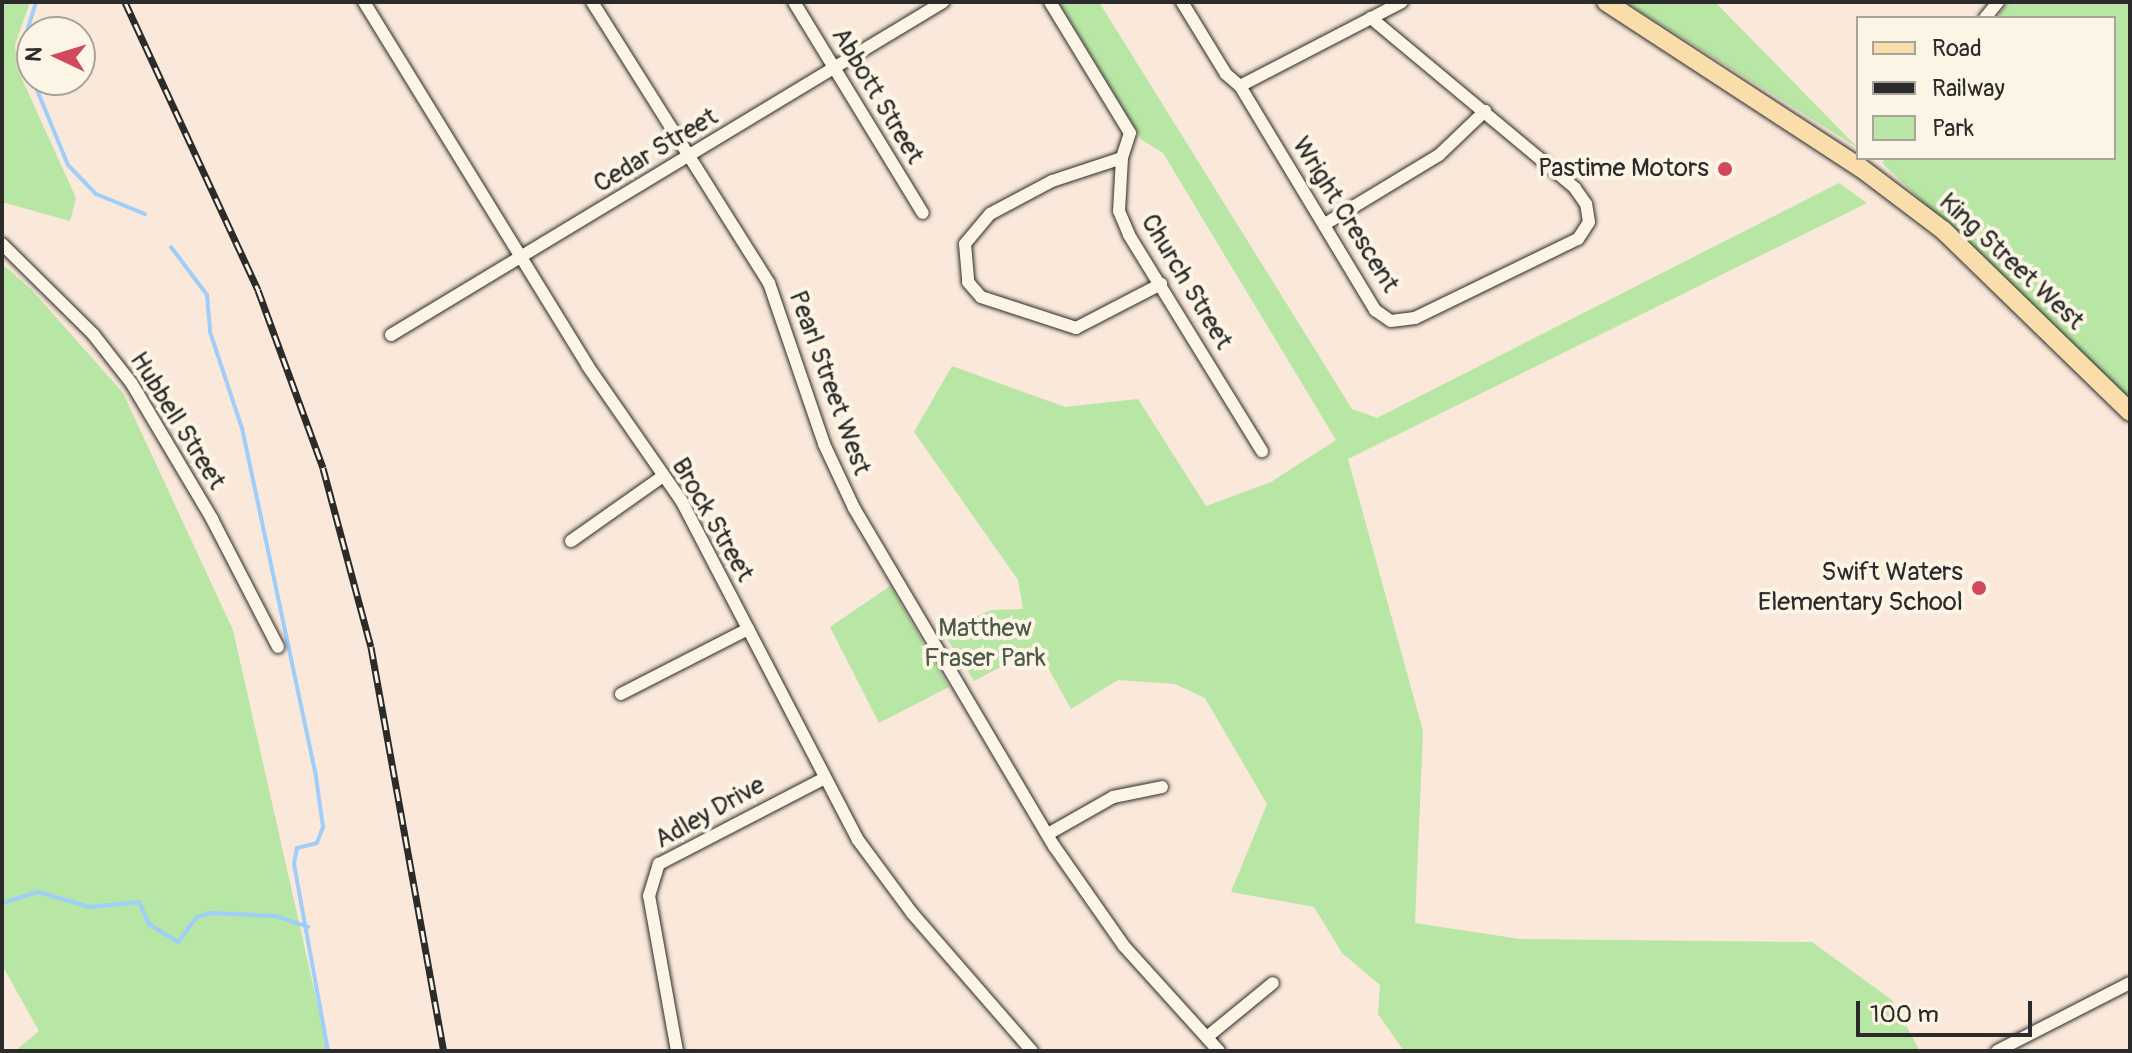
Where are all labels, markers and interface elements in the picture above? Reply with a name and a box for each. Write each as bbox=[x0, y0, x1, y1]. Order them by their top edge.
north arrow bbox=[16, 16, 96, 96]
legend bbox=[1856, 16, 2116, 160]
street label: Abbott Street bbox=[824, 22, 930, 170]
text: Road bbox=[1932, 34, 1982, 63]
text: N bbox=[20, 46, 49, 63]
text: Railway bbox=[1932, 74, 2005, 103]
street label: Cedar Street bbox=[588, 102, 724, 200]
text: Park bbox=[1932, 114, 1974, 143]
street label: Wright Crescent bbox=[1285, 131, 1405, 299]
place label: Pastime Motors bbox=[1538, 153, 1709, 185]
marker: Pastime Motors bbox=[1716, 160, 1734, 178]
street label: King Street West bbox=[1932, 187, 2090, 337]
street label: Church Street bbox=[1133, 209, 1239, 355]
street label: Pearl Street West bbox=[781, 287, 877, 479]
street label: Hubbell Street bbox=[122, 346, 232, 496]
street label: Brock Street bbox=[664, 453, 760, 587]
place label: Swift Waters Elementary School bbox=[1758, 557, 1963, 618]
marker: Swift Waters Elementary School bbox=[1970, 579, 1988, 597]
park label: Matthew Fraser Park bbox=[924, 613, 1046, 674]
street label: Adley Drive bbox=[650, 770, 770, 856]
scale bar bbox=[1860, 985, 2036, 1035]
text: 100 m bbox=[1870, 1000, 1939, 1029]

